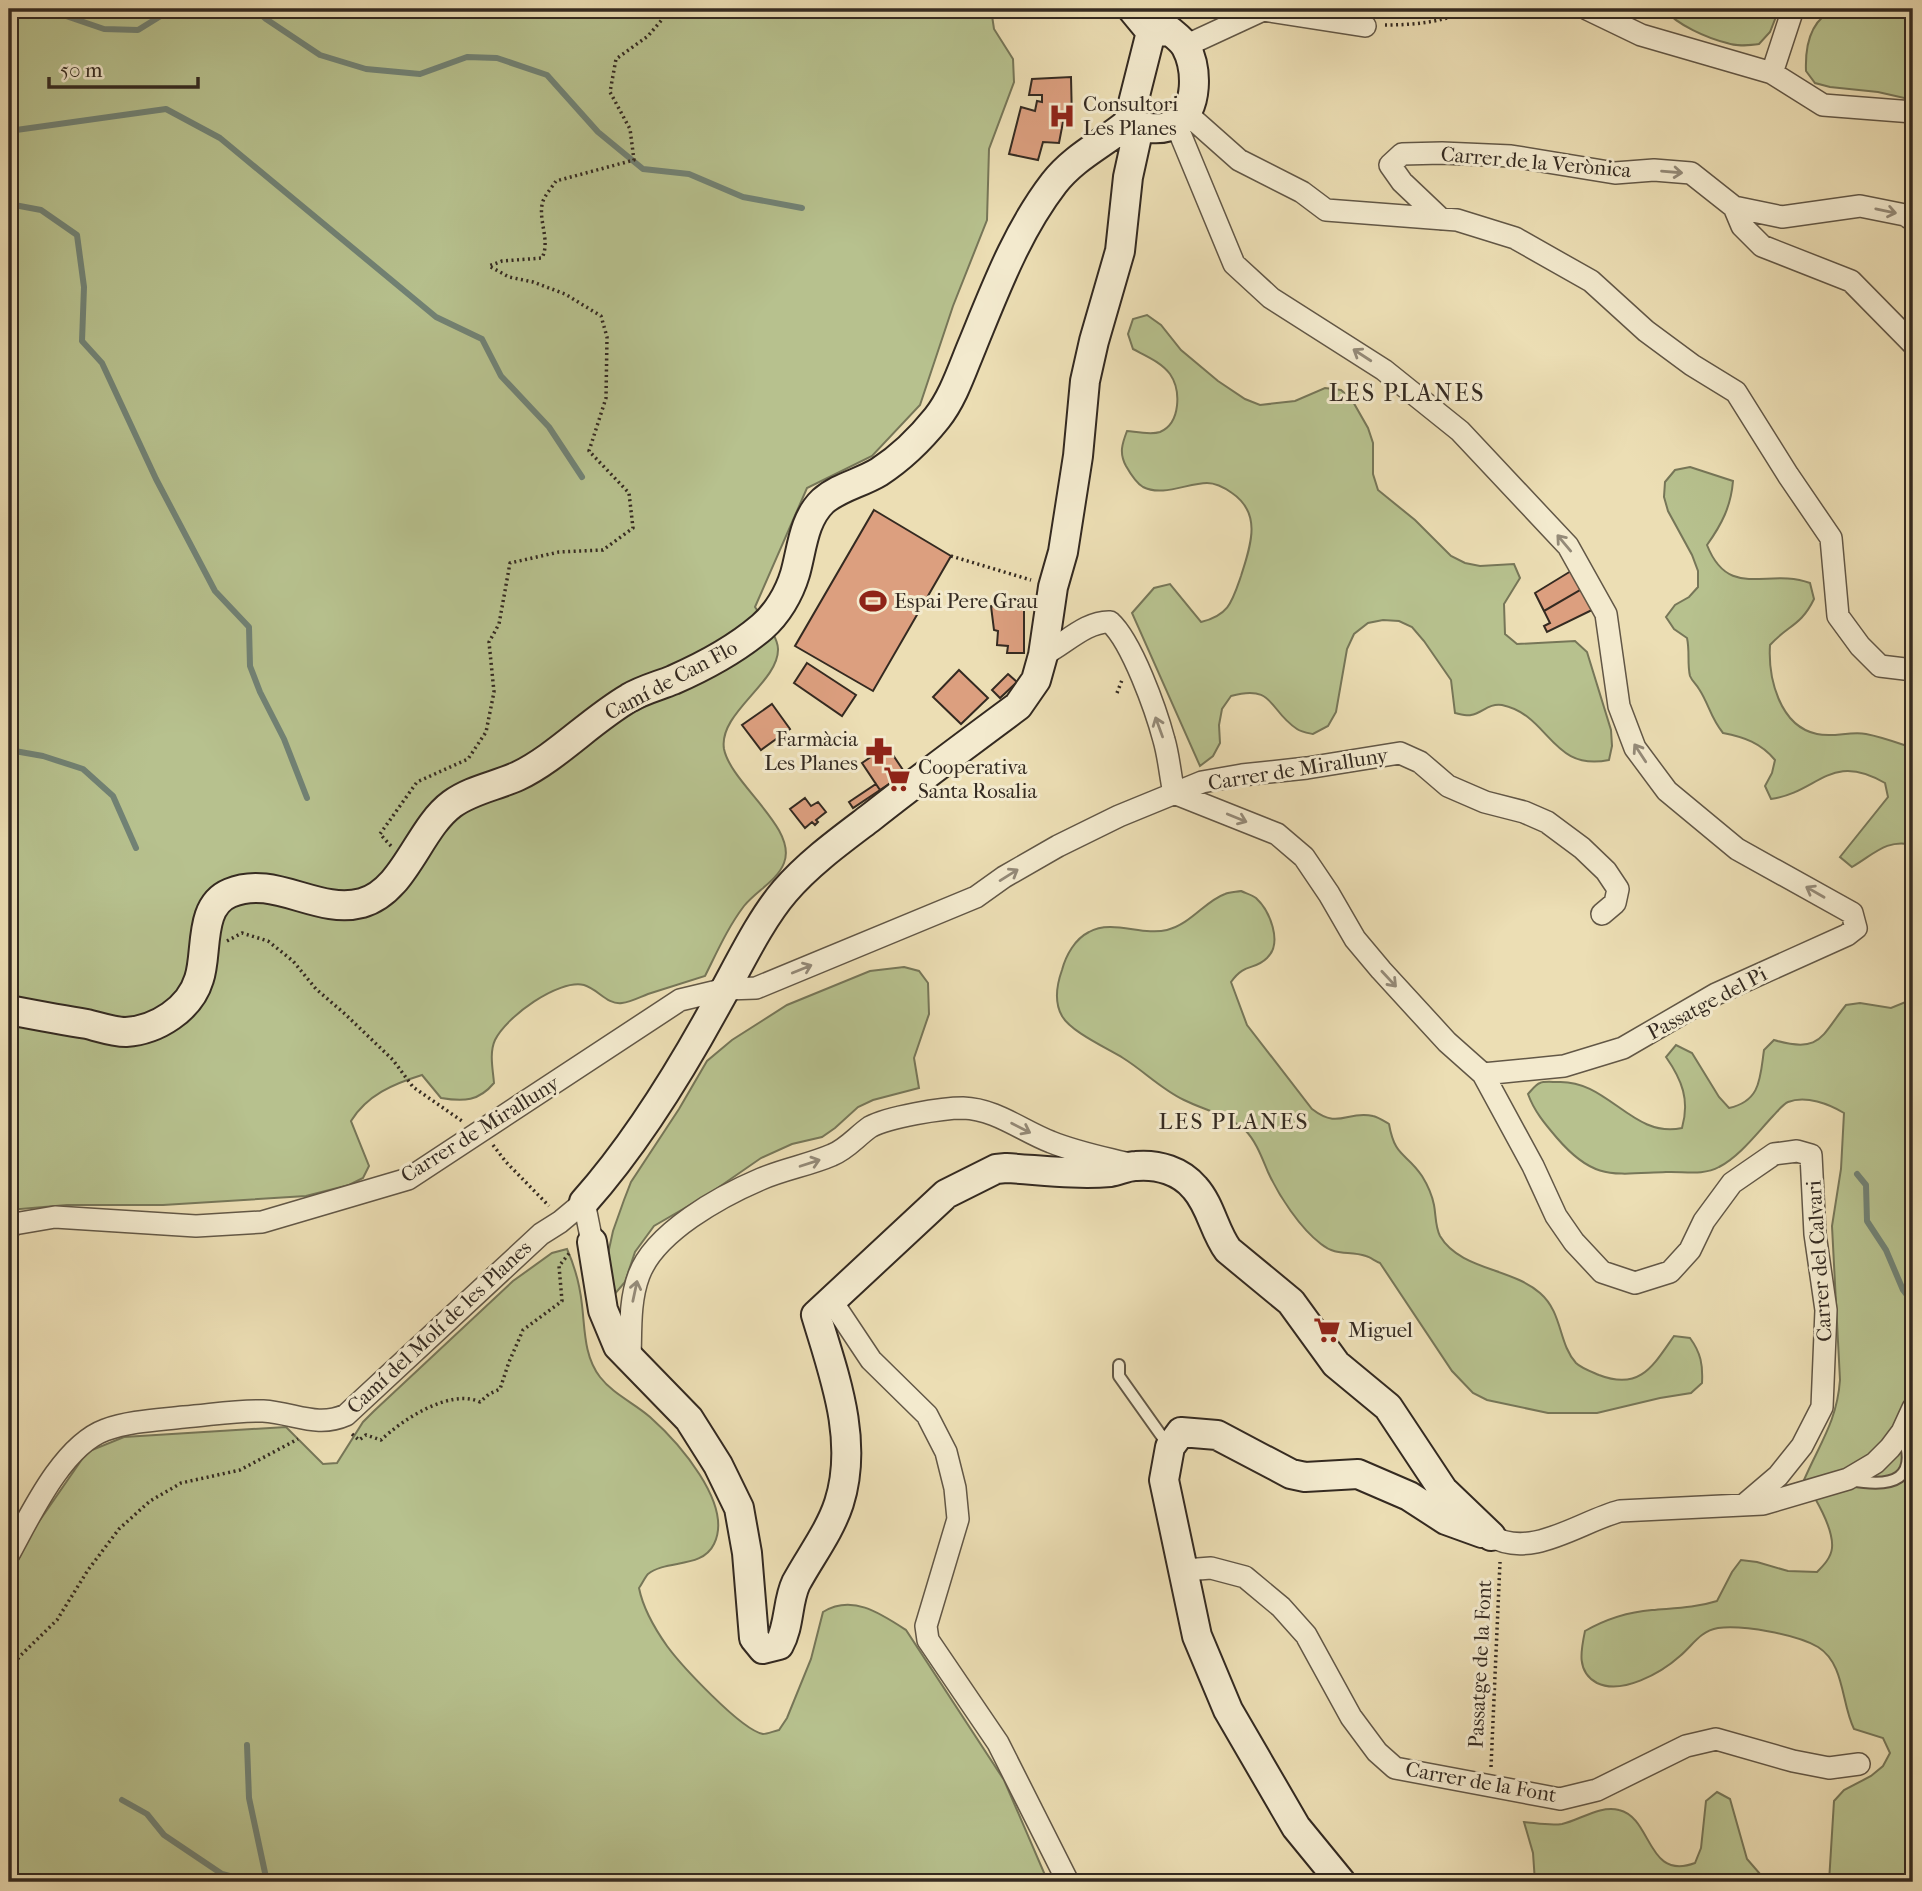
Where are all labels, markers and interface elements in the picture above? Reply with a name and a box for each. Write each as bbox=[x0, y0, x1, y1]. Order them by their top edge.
scale bar bbox=[49, 46, 198, 90]
text: 50 m bbox=[60, 58, 103, 82]
place label: Consultori Les Planes bbox=[1083, 92, 1178, 140]
hospital icon: Consultori Les Planes bbox=[1047, 101, 1077, 131]
street label: Carrer de la Verònica bbox=[1440, 142, 1633, 182]
one-way arrow bbox=[1661, 166, 1683, 179]
one-way arrow bbox=[1874, 205, 1897, 218]
one-way arrow bbox=[1353, 348, 1372, 363]
district label: LES PLANES bbox=[1329, 379, 1485, 407]
one-way arrow bbox=[1556, 534, 1572, 552]
sports icon: Espai Pere Grau bbox=[858, 586, 888, 616]
place label: Espai Pere Grau bbox=[894, 589, 1038, 613]
street label: Camí de Can Flo bbox=[601, 635, 741, 725]
one-way arrow bbox=[1152, 716, 1164, 738]
place label: Farmàcia Les Planes bbox=[764, 727, 858, 775]
pharmacy icon: Farmàcia Les Planes bbox=[864, 736, 894, 766]
street label: Carrer de Miralluny bbox=[1206, 743, 1391, 795]
one-way arrow bbox=[1632, 744, 1647, 763]
place label: Cooperativa Santa Rosalia bbox=[918, 755, 1037, 803]
supermarket icon: Cooperativa Santa Rosalia bbox=[882, 764, 912, 794]
one-way arrow bbox=[1226, 813, 1247, 826]
one-way arrow bbox=[999, 867, 1018, 882]
one-way arrow bbox=[1806, 885, 1826, 899]
one-way arrow bbox=[791, 961, 813, 974]
street label: Passatge del Pi bbox=[1643, 961, 1771, 1045]
one-way arrow bbox=[1380, 970, 1397, 987]
street label: Carrer de Miralluny bbox=[397, 1070, 564, 1187]
district label: LES PLANES bbox=[1159, 1108, 1309, 1135]
one-way arrow bbox=[1010, 1121, 1031, 1135]
one-way arrow bbox=[799, 1155, 821, 1168]
street label: Carrer del Calvari bbox=[1801, 1179, 1837, 1343]
street label: Camí del Molí de les Planes bbox=[342, 1235, 536, 1419]
one-way arrow bbox=[628, 1280, 642, 1303]
supermarket icon: Miguel bbox=[1312, 1315, 1342, 1345]
place label: Miguel bbox=[1348, 1318, 1413, 1342]
street label: Passatge de la Font bbox=[1464, 1579, 1496, 1749]
street label: Carrer de la Font bbox=[1404, 1757, 1559, 1807]

